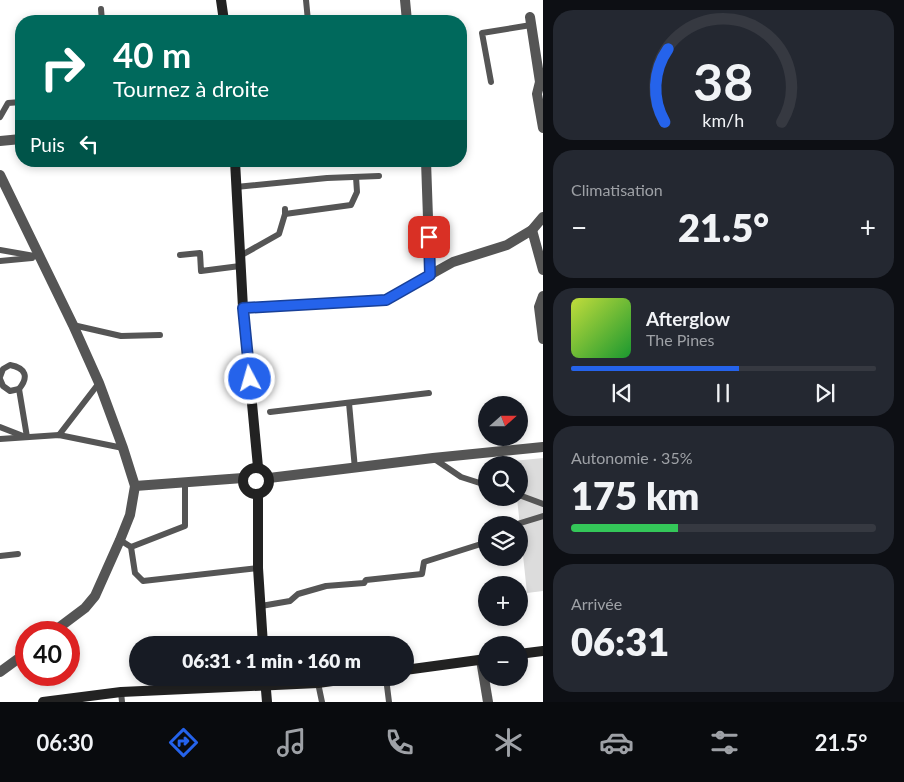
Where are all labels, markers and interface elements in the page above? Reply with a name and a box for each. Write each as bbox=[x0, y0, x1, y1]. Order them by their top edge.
text: 40 m bbox=[113, 33, 191, 75]
icon: right bbox=[30, 35, 95, 100]
text: 38 bbox=[693, 50, 754, 112]
text: Tournez à droite bbox=[113, 75, 269, 102]
text: km/h bbox=[703, 109, 744, 131]
icon: left bbox=[75, 130, 103, 158]
text: Puis bbox=[30, 133, 65, 156]
text: Climatisation bbox=[571, 180, 663, 199]
text: 21.5° bbox=[678, 204, 769, 250]
text: − bbox=[571, 210, 587, 244]
text: + bbox=[860, 210, 876, 244]
pin bbox=[408, 216, 450, 258]
icon: arrive bbox=[415, 223, 443, 251]
text: Afterglow bbox=[646, 307, 730, 330]
text: The Pines bbox=[646, 330, 715, 349]
position arrow bbox=[223, 352, 275, 404]
icon: previous bbox=[608, 379, 636, 407]
icon: pause bbox=[709, 379, 737, 407]
icon: next bbox=[811, 379, 839, 407]
north arrow bbox=[478, 396, 528, 446]
map controls bbox=[478, 396, 528, 686]
text: Autonomie · 35% bbox=[571, 448, 693, 467]
button: search bbox=[478, 456, 528, 506]
text: 175 km bbox=[571, 472, 699, 518]
button: layers bbox=[478, 516, 528, 566]
button: + bbox=[478, 576, 528, 626]
text: Arrivée bbox=[571, 594, 622, 613]
text: 06:31 bbox=[571, 618, 669, 664]
speed limit sign: 40 bbox=[15, 621, 80, 686]
button: − bbox=[478, 636, 528, 686]
text: 06:31 · 1 min · 160 m bbox=[182, 649, 361, 672]
icon: directions bbox=[166, 725, 201, 760]
icon: music bbox=[274, 725, 309, 760]
icon: phone bbox=[382, 725, 417, 760]
icon: climate bbox=[491, 725, 526, 760]
icon: car bbox=[599, 725, 634, 760]
icon: filters bbox=[707, 725, 742, 760]
text: 06:30 bbox=[37, 729, 93, 756]
text: 21.5° bbox=[815, 729, 867, 756]

